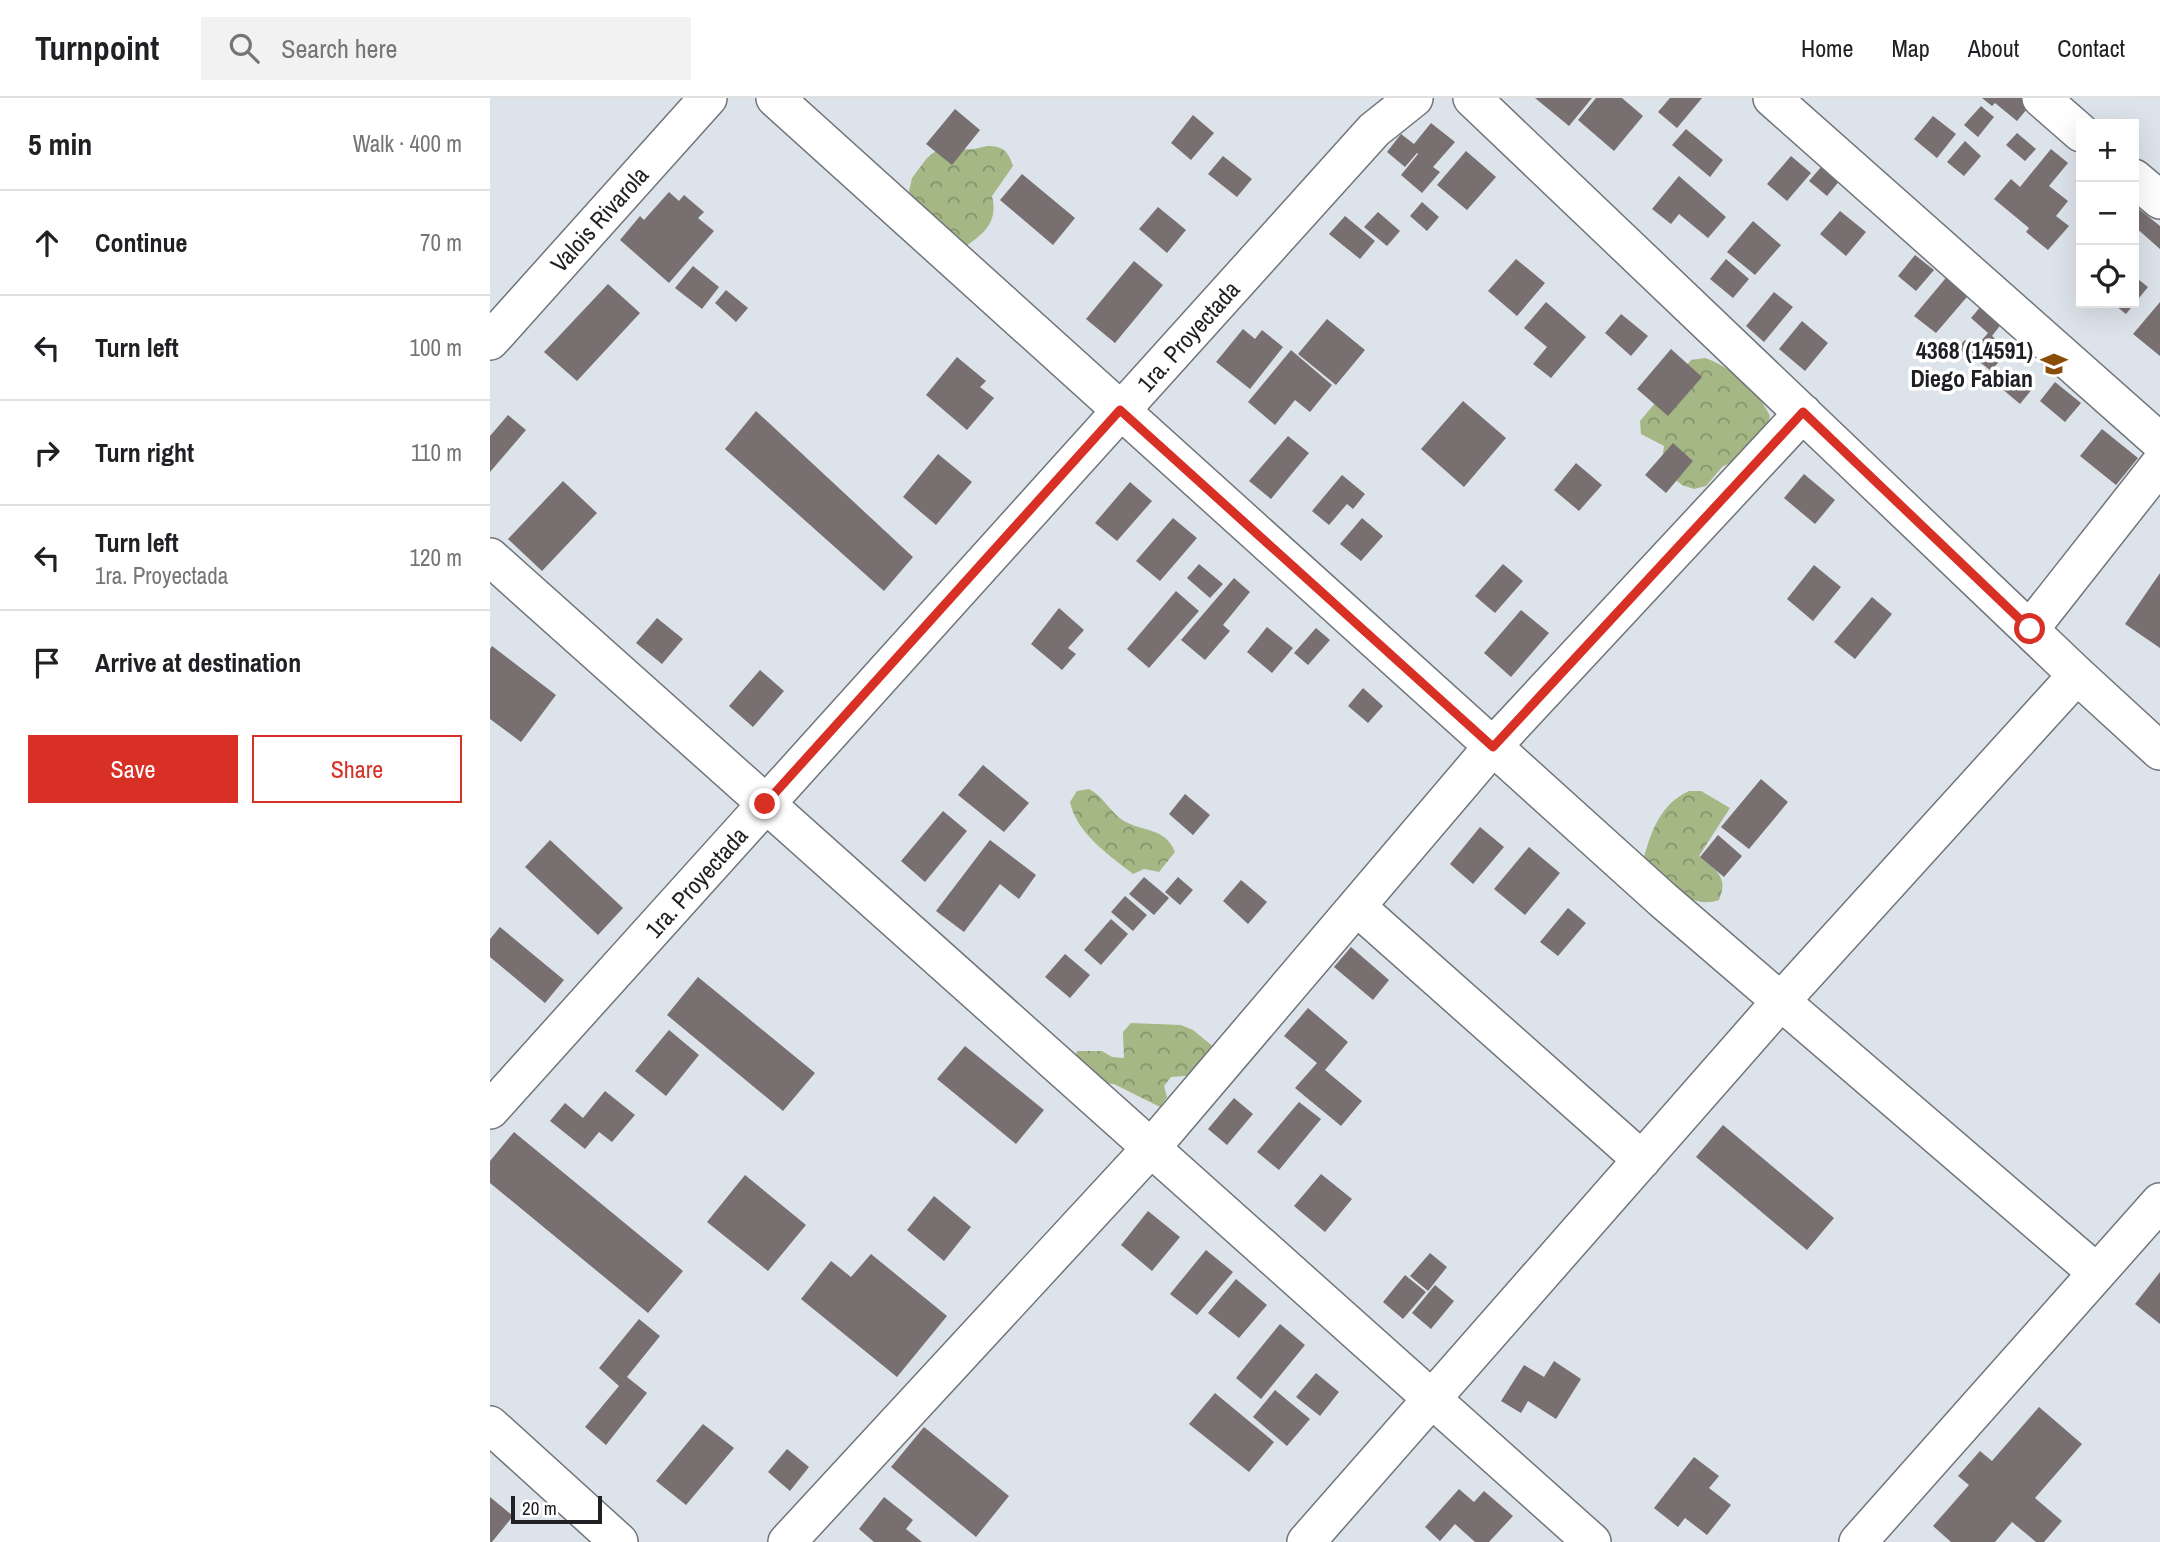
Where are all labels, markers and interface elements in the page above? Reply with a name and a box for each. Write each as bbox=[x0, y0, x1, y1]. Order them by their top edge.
search box bbox=[201, 17, 691, 80]
text: Turnpoint bbox=[35, 26, 159, 70]
icon: search bbox=[225, 29, 263, 67]
text: Search here bbox=[281, 31, 397, 66]
text: Home bbox=[1801, 32, 1853, 64]
text: Map bbox=[1891, 32, 1930, 64]
text: About bbox=[1968, 32, 2019, 64]
text: Contact bbox=[2057, 32, 2125, 64]
map controls bbox=[2076, 119, 2139, 308]
button: + bbox=[2076, 119, 2139, 182]
text: 5 min bbox=[28, 124, 92, 164]
text: Walk · 400 m bbox=[353, 128, 462, 159]
street label: Valois Rivarola bbox=[543, 159, 655, 279]
button: − bbox=[2076, 182, 2139, 245]
icon: ahead bbox=[28, 224, 66, 262]
text: Continue bbox=[95, 225, 187, 260]
text: 70 m bbox=[420, 227, 462, 258]
button: locate bbox=[2076, 245, 2139, 308]
street label: 1ra. Proyectada bbox=[1130, 274, 1246, 398]
icon: left bbox=[28, 329, 66, 367]
text: Turn left bbox=[95, 330, 179, 365]
text: 100 m bbox=[410, 332, 462, 363]
place label: 4368 (14591) Diego Fabian bbox=[1910, 334, 2033, 394]
school or university icon: 4368 (14591) Diego Fabian bbox=[2039, 349, 2069, 379]
icon: right bbox=[28, 434, 66, 472]
text: Turn right bbox=[95, 435, 194, 470]
text: 110 m bbox=[411, 437, 462, 468]
text: Turn left bbox=[95, 525, 179, 560]
icon: left bbox=[28, 539, 66, 577]
text: 120 m bbox=[410, 542, 462, 573]
text: 1ra. Proyectada bbox=[95, 560, 228, 591]
route start bbox=[2014, 613, 2045, 644]
icon: arrive bbox=[28, 644, 66, 682]
text: Arrive at destination bbox=[95, 645, 301, 680]
button: Save bbox=[28, 735, 238, 803]
button: Share bbox=[252, 735, 462, 803]
route end bbox=[749, 788, 780, 819]
street label: 1ra. Proyectada bbox=[638, 820, 754, 944]
scale bar bbox=[511, 1493, 602, 1525]
text: 20 m bbox=[522, 1495, 557, 1521]

